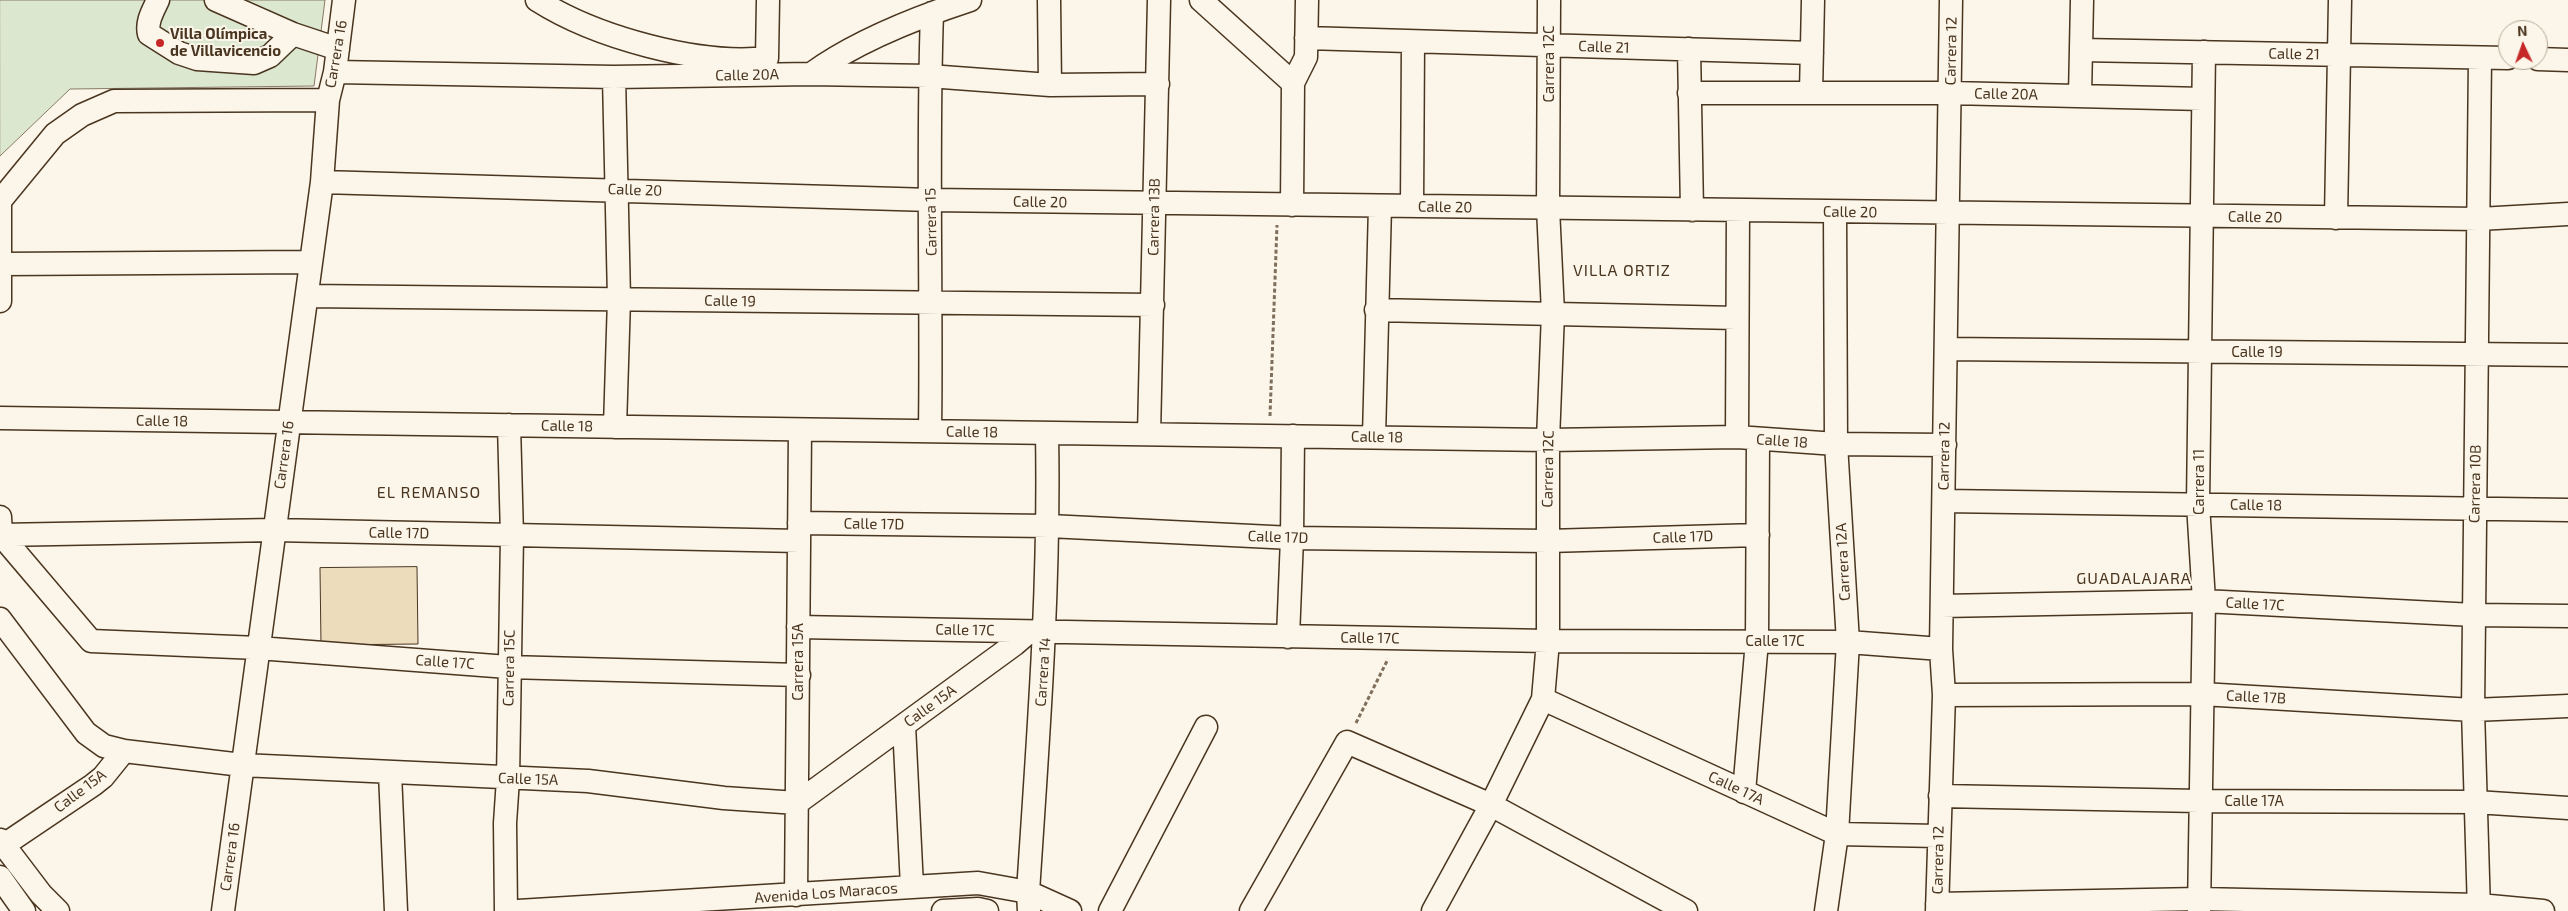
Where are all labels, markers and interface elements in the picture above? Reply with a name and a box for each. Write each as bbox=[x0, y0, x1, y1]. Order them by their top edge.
street label: Carrera 12 bbox=[1941, 17, 1961, 85]
street label: Carrera 16 bbox=[321, 19, 351, 89]
north arrow bbox=[2498, 20, 2548, 70]
text: N bbox=[2517, 22, 2528, 39]
place label: Villa Olímpica de Villavicencio bbox=[170, 25, 281, 60]
street label: Carrera 12C bbox=[1540, 25, 1558, 103]
marker: Villa Olímpica de Villavicencio bbox=[154, 37, 166, 49]
street label: Calle 21 bbox=[1578, 37, 1630, 57]
street label: Calle 21 bbox=[2268, 45, 2320, 63]
street label: Calle 20A bbox=[715, 65, 779, 85]
street label: Calle 20A bbox=[1974, 84, 2038, 104]
street label: Carrera 13B bbox=[1144, 178, 1164, 256]
street label: Calle 20 bbox=[607, 180, 663, 200]
street label: Carrera 15 bbox=[921, 188, 941, 256]
street label: Calle 20 bbox=[1013, 193, 1067, 211]
street label: Calle 20 bbox=[1418, 198, 1472, 216]
street label: Calle 20 bbox=[1823, 203, 1877, 221]
street label: Calle 20 bbox=[2228, 208, 2282, 226]
district label: VILLA ORTIZ bbox=[1572, 261, 1672, 281]
street label: Calle 19 bbox=[704, 292, 756, 310]
street label: Calle 19 bbox=[2231, 343, 2283, 361]
street label: Calle 18 bbox=[136, 412, 188, 430]
street label: Calle 18 bbox=[541, 417, 593, 435]
street label: Carrera 16 bbox=[270, 420, 298, 490]
street label: Carrera 12 bbox=[1934, 422, 1954, 490]
street label: Calle 18 bbox=[946, 423, 998, 441]
street label: Calle 18 bbox=[1351, 428, 1403, 446]
street label: Carrera 12C bbox=[1538, 430, 1558, 508]
street label: Calle 18 bbox=[1755, 430, 1809, 452]
street label: Carrera 10B bbox=[2465, 445, 2485, 523]
street label: Carrera 11 bbox=[2190, 449, 2208, 515]
district label: EL REMANSO bbox=[375, 483, 483, 503]
street label: Calle 18 bbox=[2230, 496, 2282, 514]
street label: Calle 17D bbox=[843, 514, 905, 534]
street label: Calle 17D bbox=[368, 523, 430, 543]
street label: Carrera 12A bbox=[1832, 523, 1854, 601]
street label: Calle 17D bbox=[1247, 527, 1309, 547]
street label: Calle 17D bbox=[1652, 527, 1714, 547]
district label: GUADALAJARA bbox=[2075, 569, 2193, 589]
street label: Calle 17C bbox=[2225, 593, 2285, 615]
street label: Calle 17C bbox=[935, 620, 995, 640]
street label: Carrera 15A bbox=[789, 623, 807, 701]
street label: Calle 17C bbox=[1340, 628, 1400, 648]
street label: Carrera 15C bbox=[499, 629, 519, 707]
street label: Calle 17C bbox=[1745, 632, 1805, 650]
street label: Carrera 14 bbox=[1032, 637, 1054, 707]
street label: Calle 17C bbox=[415, 651, 475, 673]
street label: Calle 15A bbox=[900, 681, 960, 731]
street label: Calle 17B bbox=[2226, 686, 2286, 708]
street label: Calle 15A bbox=[50, 766, 110, 816]
street label: Calle 17A bbox=[1705, 767, 1767, 809]
street label: Calle 15A bbox=[497, 769, 559, 789]
street label: Calle 17A bbox=[2224, 792, 2284, 810]
street label: Carrera 16 bbox=[216, 822, 244, 892]
street label: Carrera 12 bbox=[1928, 826, 1948, 894]
street label: Avenida Los Maracos bbox=[754, 879, 898, 907]

